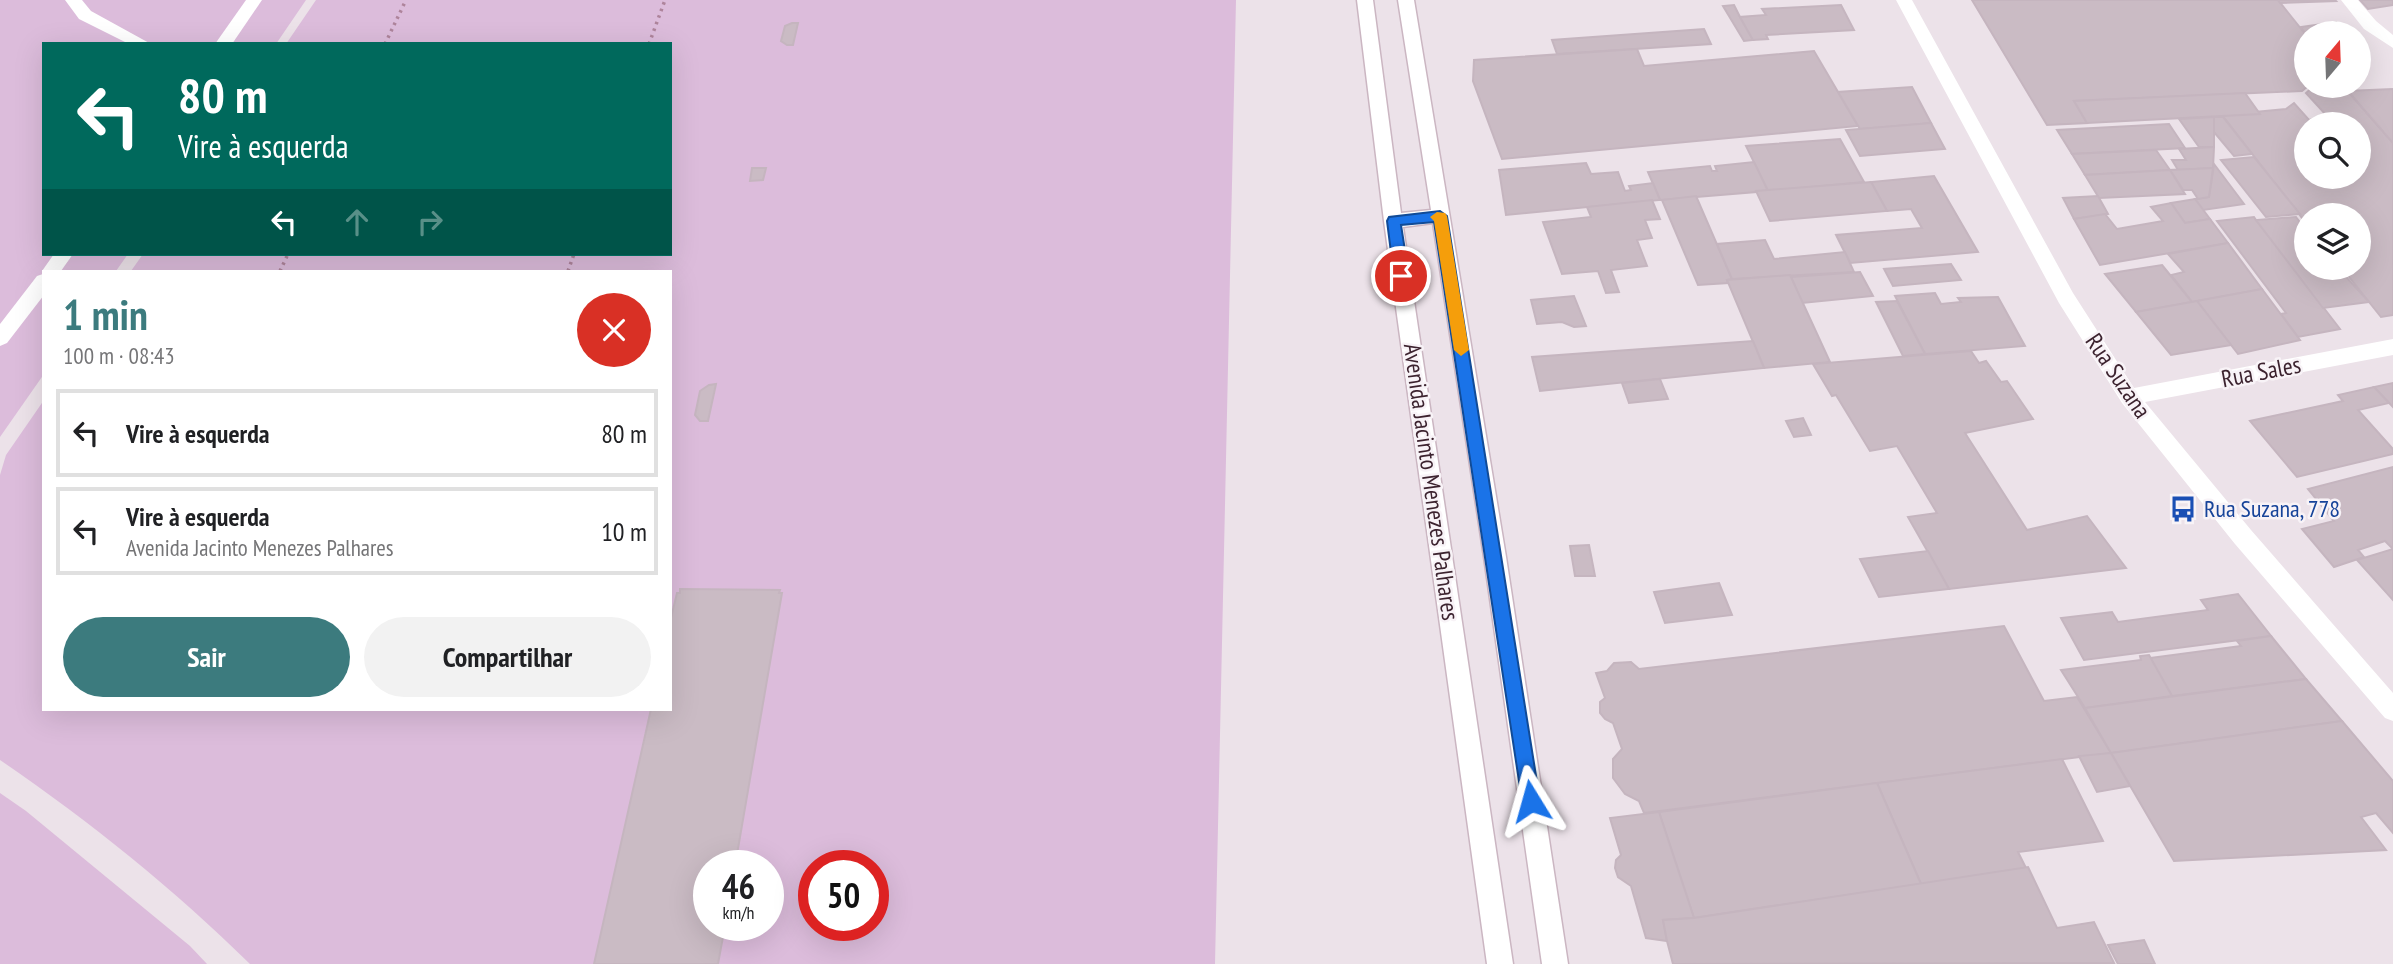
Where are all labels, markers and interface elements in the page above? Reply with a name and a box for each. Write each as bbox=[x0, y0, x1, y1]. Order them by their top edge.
north arrow bbox=[2294, 21, 2371, 98]
map controls bbox=[2294, 21, 2371, 280]
text: 80 m bbox=[178, 63, 267, 127]
icon: left bbox=[63, 70, 154, 161]
button: search bbox=[2294, 112, 2371, 189]
text: Vire à esquerda bbox=[178, 125, 349, 167]
icon: left bbox=[265, 203, 303, 241]
icon: ahead bbox=[338, 203, 376, 241]
icon: right bbox=[411, 203, 449, 241]
button: layers bbox=[2294, 203, 2371, 280]
pin bbox=[1371, 246, 1431, 306]
icon: arrive bbox=[1382, 257, 1420, 295]
text: 1 min bbox=[63, 287, 148, 342]
button: close bbox=[577, 293, 651, 367]
street label: Rua Suzana bbox=[2079, 327, 2158, 424]
text: 100 m · 08:43 bbox=[63, 341, 175, 370]
street label: Avenida Jacinto Menezes Palhares bbox=[1397, 342, 1466, 622]
street label: Rua Sales bbox=[2219, 349, 2303, 394]
icon: left bbox=[67, 414, 105, 452]
text: Vire à esquerda bbox=[126, 417, 269, 450]
text: 80 m bbox=[601, 417, 647, 450]
place label: Rua Suzana, 778 bbox=[2204, 493, 2340, 524]
bus stop icon: Rua Suzana, 778 bbox=[2168, 494, 2198, 524]
text: Vire à esquerda bbox=[126, 500, 269, 533]
icon: left bbox=[67, 512, 105, 550]
text: 10 m bbox=[601, 515, 647, 548]
text: Avenida Jacinto Menezes Palhares bbox=[126, 533, 394, 562]
button: Sair bbox=[63, 617, 350, 697]
button: Compartilhar bbox=[364, 617, 651, 697]
position arrow bbox=[1494, 764, 1568, 838]
speed limit sign: 50 bbox=[798, 850, 889, 941]
text: 46 bbox=[722, 863, 755, 909]
text: km/h bbox=[723, 901, 754, 924]

